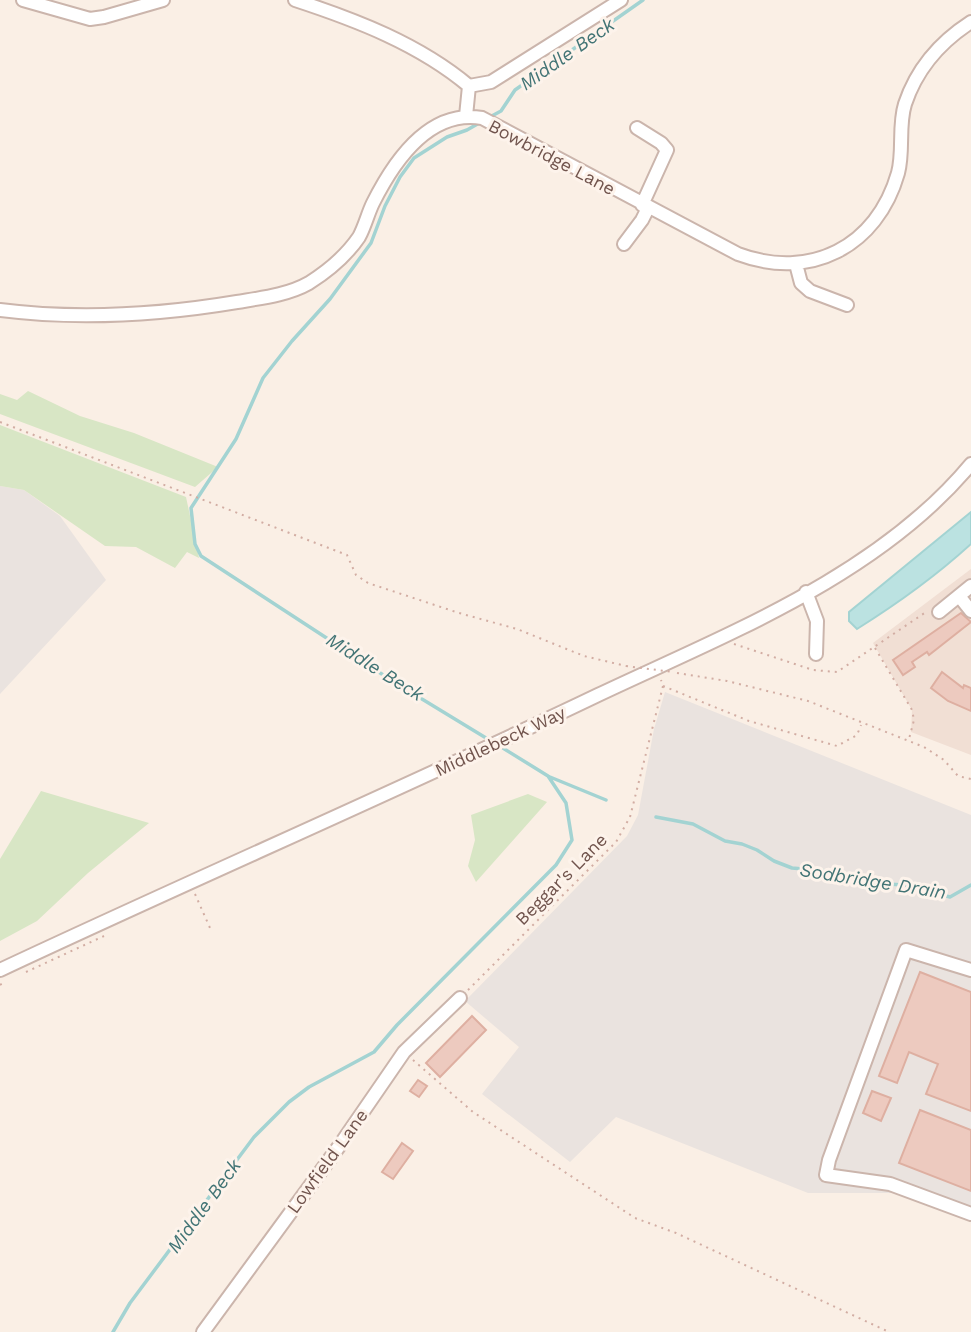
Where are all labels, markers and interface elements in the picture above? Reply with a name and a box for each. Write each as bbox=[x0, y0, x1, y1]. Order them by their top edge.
water label: Middle Beck bbox=[515, 12, 619, 95]
street label: Bowbridge Lane bbox=[485, 115, 619, 199]
water label: Middle Beck bbox=[322, 628, 429, 706]
street label: Middlebeck Way bbox=[431, 701, 569, 780]
street label: Beggar's Lane bbox=[511, 829, 611, 929]
water label: Sodbridge Drain bbox=[798, 858, 948, 904]
street label: Lowfield Lane bbox=[282, 1105, 372, 1217]
water label: Middle Beck bbox=[162, 1154, 246, 1258]

